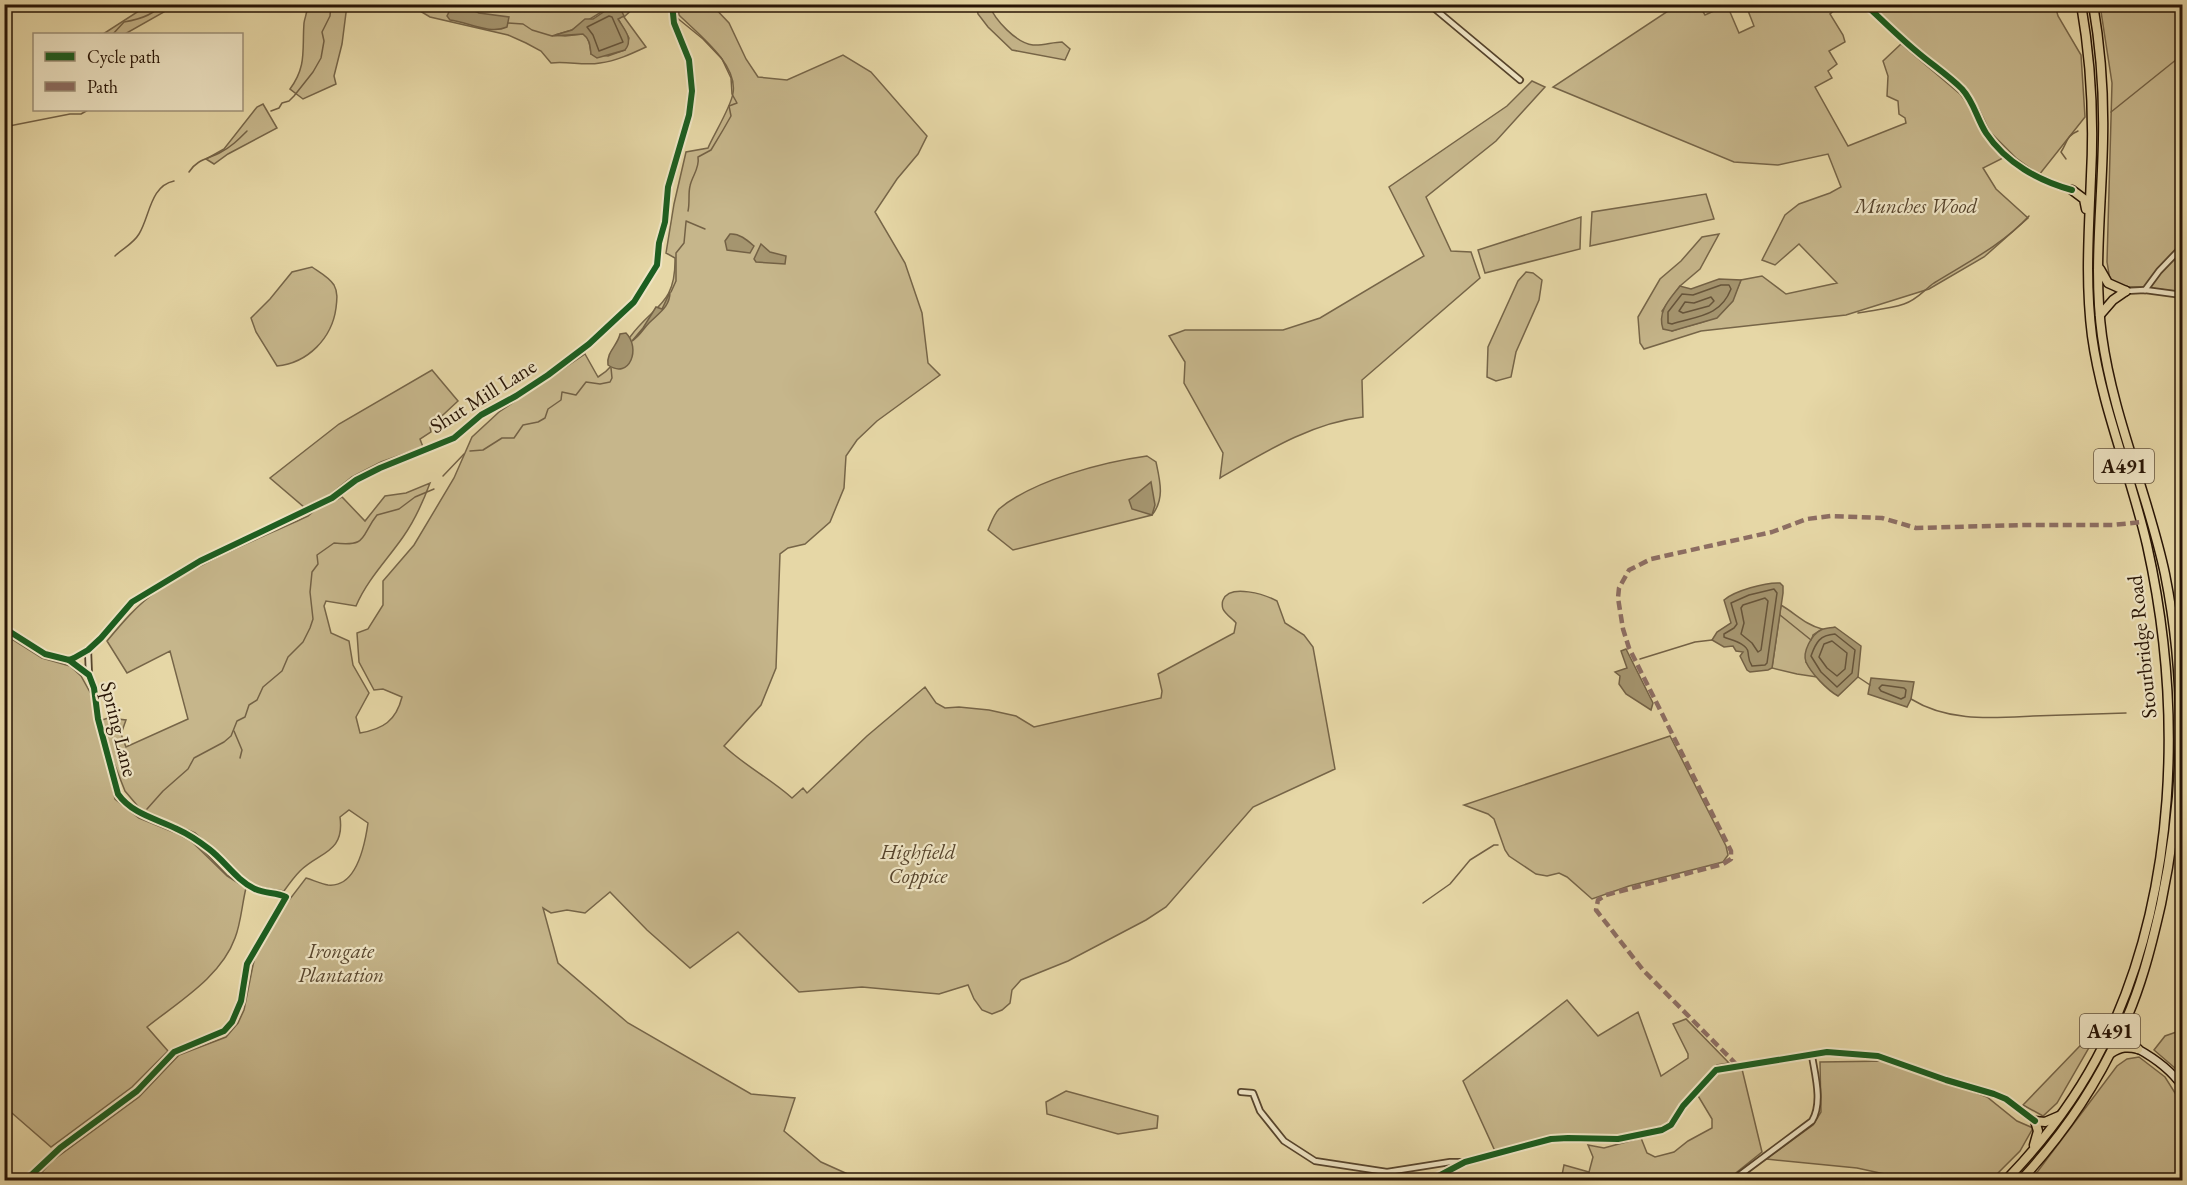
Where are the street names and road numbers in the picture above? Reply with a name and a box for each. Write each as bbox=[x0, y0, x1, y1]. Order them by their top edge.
street label: Shut Mill Lane bbox=[424, 352, 541, 439]
road number: A491 bbox=[2094, 449, 2154, 483]
street label: Stourbridge Road bbox=[2121, 574, 2162, 720]
street label: Spring Lane bbox=[95, 678, 144, 779]
road number: A491 bbox=[2080, 1014, 2140, 1048]

